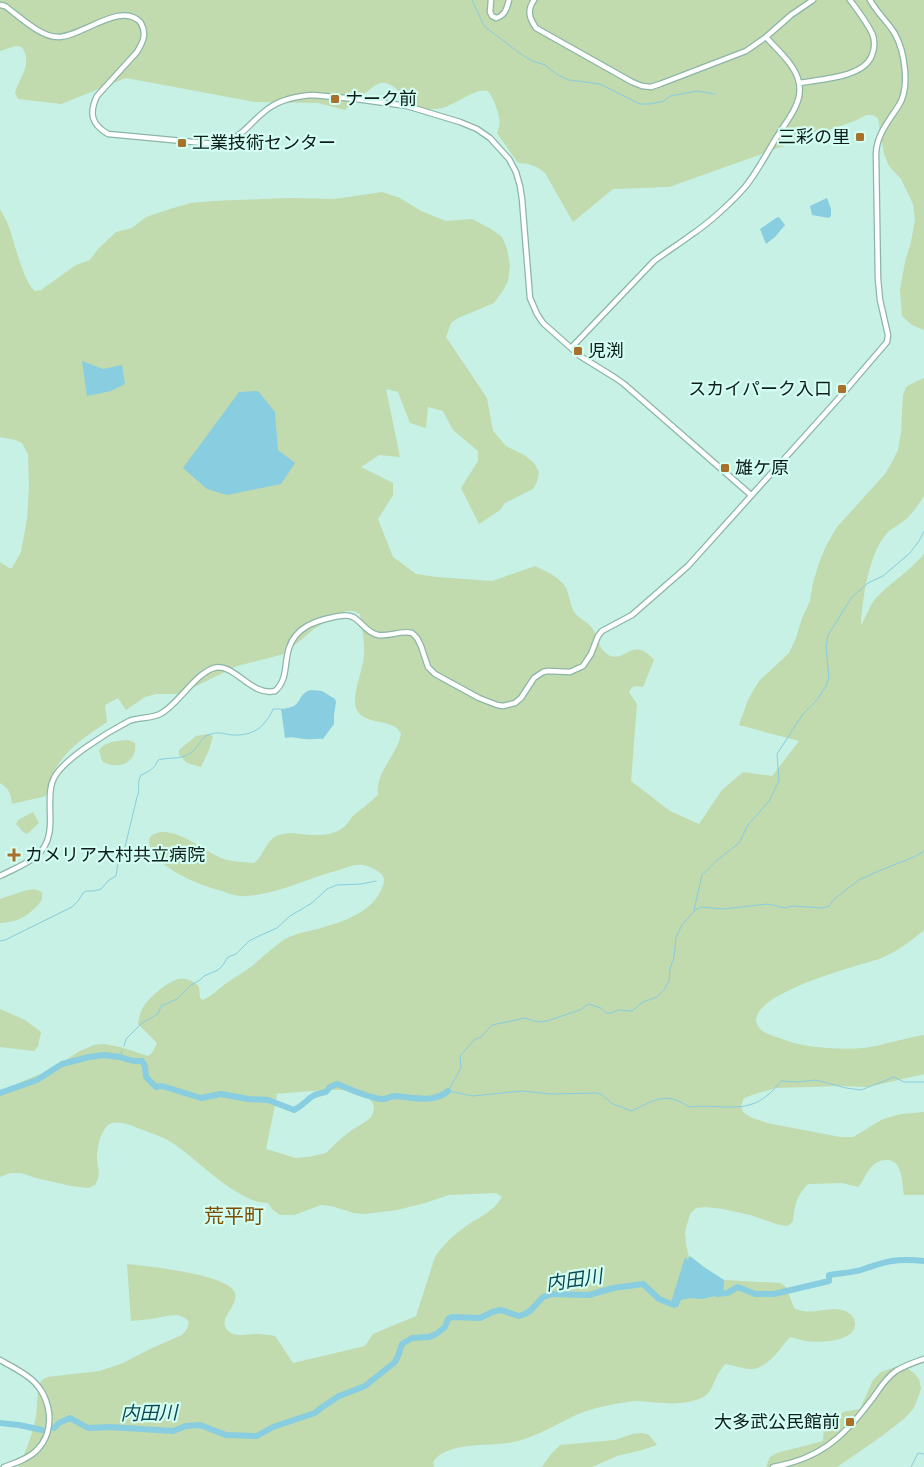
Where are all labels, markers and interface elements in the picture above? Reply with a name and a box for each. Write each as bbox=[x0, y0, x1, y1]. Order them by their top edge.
place label: ナーク前 bbox=[345, 88, 417, 110]
marker: ナーク前 bbox=[329, 93, 341, 105]
place label: 三彩の里 bbox=[778, 126, 850, 148]
marker: 三彩の里 bbox=[854, 131, 866, 143]
place label: 工業技術センター bbox=[192, 132, 336, 154]
marker: 工業技術センター bbox=[176, 137, 188, 149]
place label: 児渕 bbox=[588, 340, 624, 362]
marker: 児渕 bbox=[572, 345, 584, 357]
place label: スカイパーク入口 bbox=[688, 378, 832, 400]
marker: スカイパーク入口 bbox=[836, 383, 848, 395]
place label: 雄ケ原 bbox=[735, 457, 789, 479]
marker: 雄ケ原 bbox=[719, 462, 731, 474]
place label: カメリア大村共立病院 bbox=[25, 844, 205, 866]
marker: カメリア大村共立病院 bbox=[7, 848, 21, 862]
district label: 荒平町 bbox=[204, 1204, 264, 1228]
water label: 内田川 bbox=[544, 1264, 606, 1295]
water label: 内田川 bbox=[120, 1401, 180, 1425]
place label: 大多武公民館前 bbox=[714, 1411, 840, 1433]
marker: 大多武公民館前 bbox=[844, 1416, 856, 1428]

